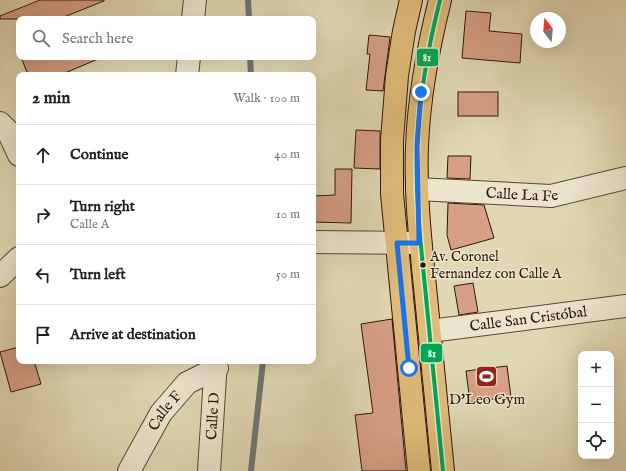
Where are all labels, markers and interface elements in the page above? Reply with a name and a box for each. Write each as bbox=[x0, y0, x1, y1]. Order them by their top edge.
north arrow bbox=[530, 12, 566, 48]
search box bbox=[16, 16, 316, 60]
icon: search bbox=[30, 27, 52, 49]
text: Search here bbox=[62, 29, 133, 48]
line badge: 81 bbox=[416, 48, 439, 67]
text: 81 bbox=[423, 51, 431, 65]
route end bbox=[412, 83, 430, 101]
text: 2 min bbox=[32, 88, 70, 109]
text: Walk · 100 m bbox=[233, 90, 300, 107]
icon: ahead bbox=[32, 144, 54, 166]
text: Continue bbox=[70, 145, 128, 164]
text: 40 m bbox=[274, 146, 300, 163]
street label: Calle La Fe bbox=[485, 183, 560, 206]
text: Turn right bbox=[70, 197, 135, 216]
icon: right bbox=[32, 204, 54, 226]
text: 10 m bbox=[276, 206, 300, 223]
text: Calle A bbox=[70, 216, 110, 233]
place label: Av. Coronel Fernandez con Calle A bbox=[429, 248, 562, 283]
marker: Av. Coronel Fernandez con Calle A bbox=[418, 260, 428, 270]
icon: left bbox=[32, 264, 54, 286]
text: Turn left bbox=[70, 265, 126, 284]
text: 50 m bbox=[276, 266, 300, 283]
street label: Calle San Cristóbal bbox=[468, 301, 589, 335]
icon: arrive bbox=[32, 324, 54, 346]
text: Arrive at destination bbox=[70, 325, 196, 344]
line badge: 81 bbox=[420, 343, 443, 363]
text: 81 bbox=[428, 347, 436, 361]
map controls bbox=[578, 351, 614, 459]
button: + bbox=[578, 351, 614, 387]
route start bbox=[400, 359, 418, 377]
sports icon: D'Leo Gym bbox=[474, 363, 500, 389]
street label: Calle F bbox=[144, 387, 186, 434]
button: − bbox=[578, 387, 614, 423]
place label: D'Leo Gym bbox=[449, 390, 525, 409]
street label: Calle D bbox=[202, 392, 223, 440]
button: locate bbox=[578, 423, 614, 459]

